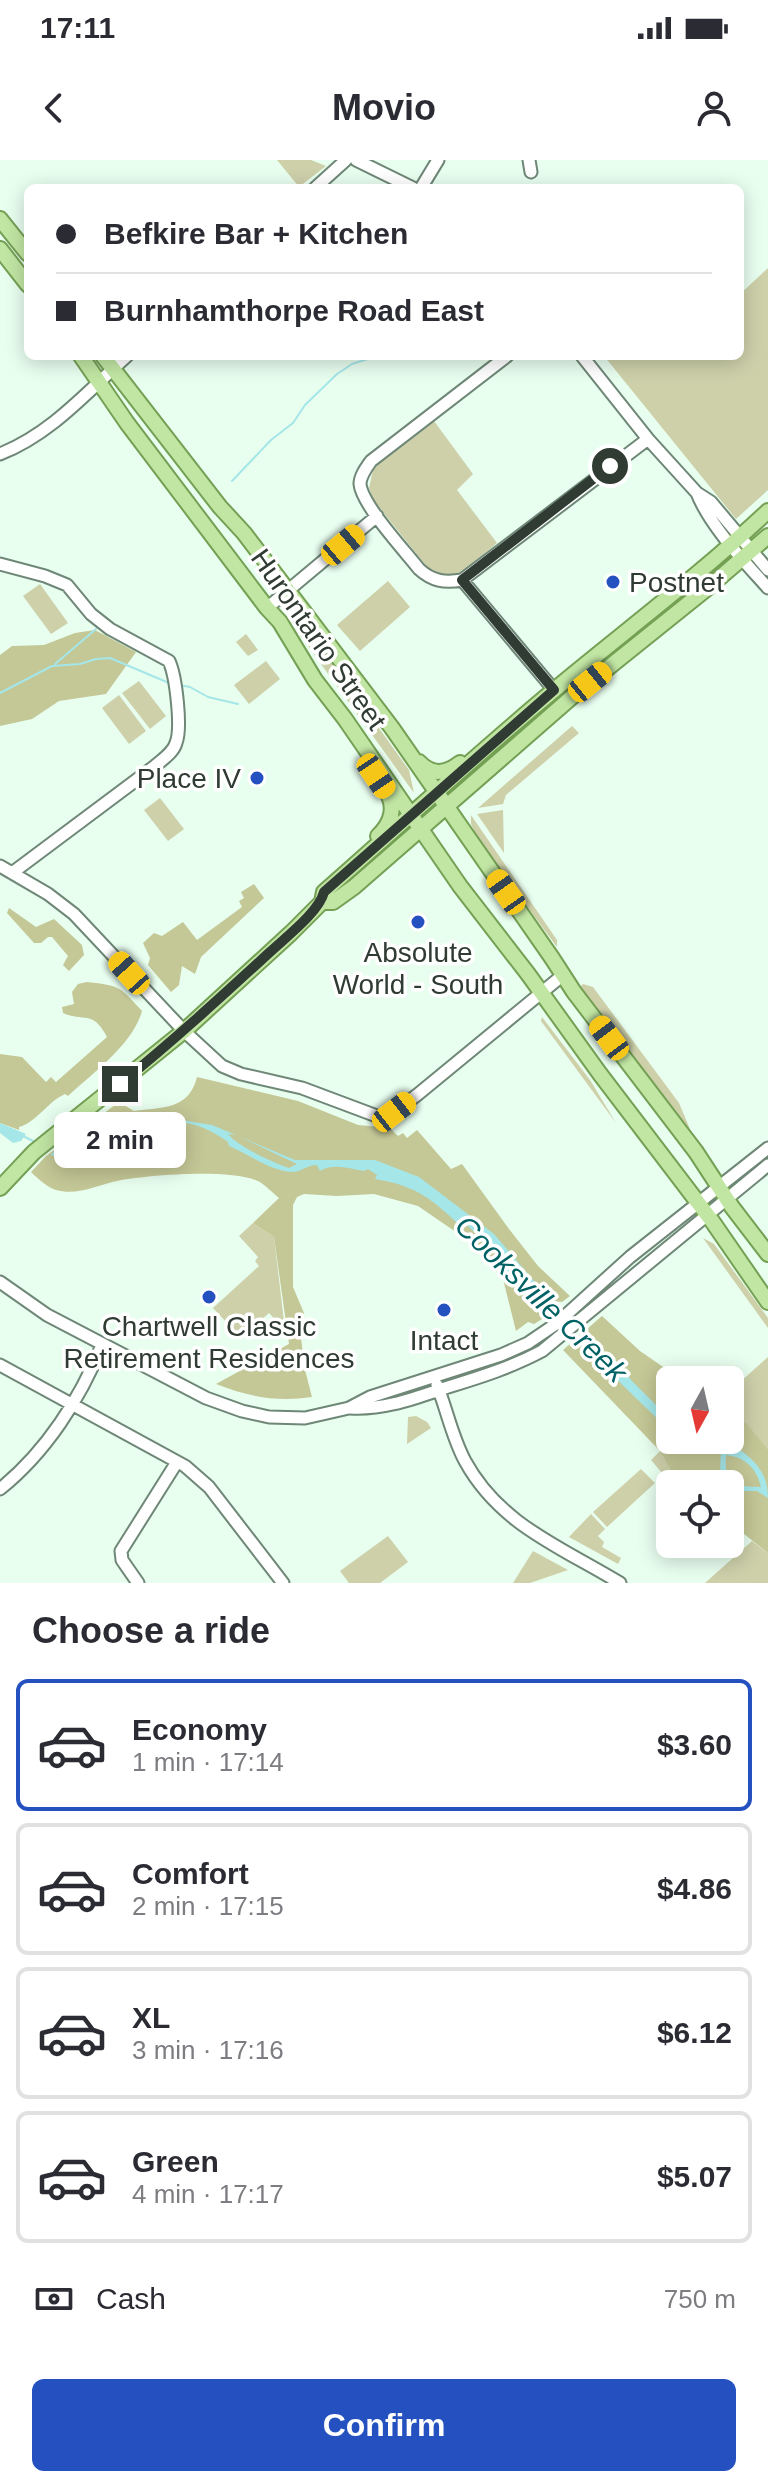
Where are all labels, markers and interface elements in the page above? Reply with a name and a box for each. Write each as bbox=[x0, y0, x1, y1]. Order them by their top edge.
text: 17:11 bbox=[40, 11, 115, 44]
icon: back bbox=[32, 86, 76, 130]
icon: person bbox=[692, 86, 736, 130]
text: Movio bbox=[332, 87, 436, 128]
text: Befkire Bar + Kitchen bbox=[104, 217, 408, 250]
text: Burnhamthorpe Road East bbox=[104, 294, 484, 327]
route start bbox=[592, 448, 628, 484]
car bbox=[317, 520, 369, 570]
street label: Hurontario Street bbox=[245, 543, 393, 736]
place label: Postnet bbox=[629, 567, 724, 598]
marker: Postnet bbox=[604, 573, 622, 591]
car bbox=[564, 658, 616, 706]
car bbox=[353, 749, 399, 803]
place label: Place IV bbox=[137, 763, 241, 794]
marker: Place IV bbox=[248, 769, 266, 787]
car bbox=[482, 865, 530, 919]
marker: Absolute World - South bbox=[409, 913, 427, 931]
place label: Absolute World - South bbox=[333, 937, 503, 1000]
car bbox=[104, 947, 154, 999]
car bbox=[585, 1012, 633, 1064]
route end bbox=[102, 1066, 138, 1102]
car bbox=[368, 1088, 420, 1136]
callout: 2 min bbox=[54, 1112, 186, 1168]
text: 2 min bbox=[86, 1125, 154, 1155]
water label: Cooksville Creek bbox=[449, 1209, 635, 1390]
marker: Chartwell Classic Retirement Residences bbox=[200, 1288, 218, 1306]
marker: Intact bbox=[435, 1301, 453, 1319]
place label: Chartwell Classic Retirement Residences bbox=[63, 1311, 355, 1374]
place label: Intact bbox=[410, 1325, 478, 1356]
north arrow bbox=[656, 1366, 744, 1454]
map controls bbox=[656, 1366, 744, 1558]
button: locate bbox=[656, 1470, 744, 1558]
text: Choose a ride bbox=[32, 1610, 270, 1651]
icon: car bbox=[36, 1709, 108, 1781]
text: Economy bbox=[132, 1713, 267, 1746]
text: $3.60 bbox=[657, 1728, 732, 1761]
text: 1 min · 17:14 bbox=[132, 1747, 284, 1777]
icon: car bbox=[36, 1853, 108, 1925]
text: Comfort bbox=[132, 1857, 249, 1890]
text: $4.86 bbox=[657, 1872, 732, 1905]
text: 2 min · 17:15 bbox=[132, 1891, 284, 1921]
icon: car bbox=[36, 1997, 108, 2069]
text: XL bbox=[132, 2001, 170, 2034]
text: $6.12 bbox=[657, 2016, 732, 2049]
text: 3 min · 17:16 bbox=[132, 2035, 284, 2065]
icon: car bbox=[36, 2141, 108, 2213]
text: Green bbox=[132, 2145, 219, 2178]
text: $5.07 bbox=[657, 2160, 732, 2193]
text: 4 min · 17:17 bbox=[132, 2179, 284, 2209]
icon: cash bbox=[32, 2277, 76, 2321]
text: Cash bbox=[96, 2282, 166, 2315]
text: 750 m bbox=[664, 2284, 736, 2314]
button: Confirm bbox=[32, 2379, 736, 2471]

